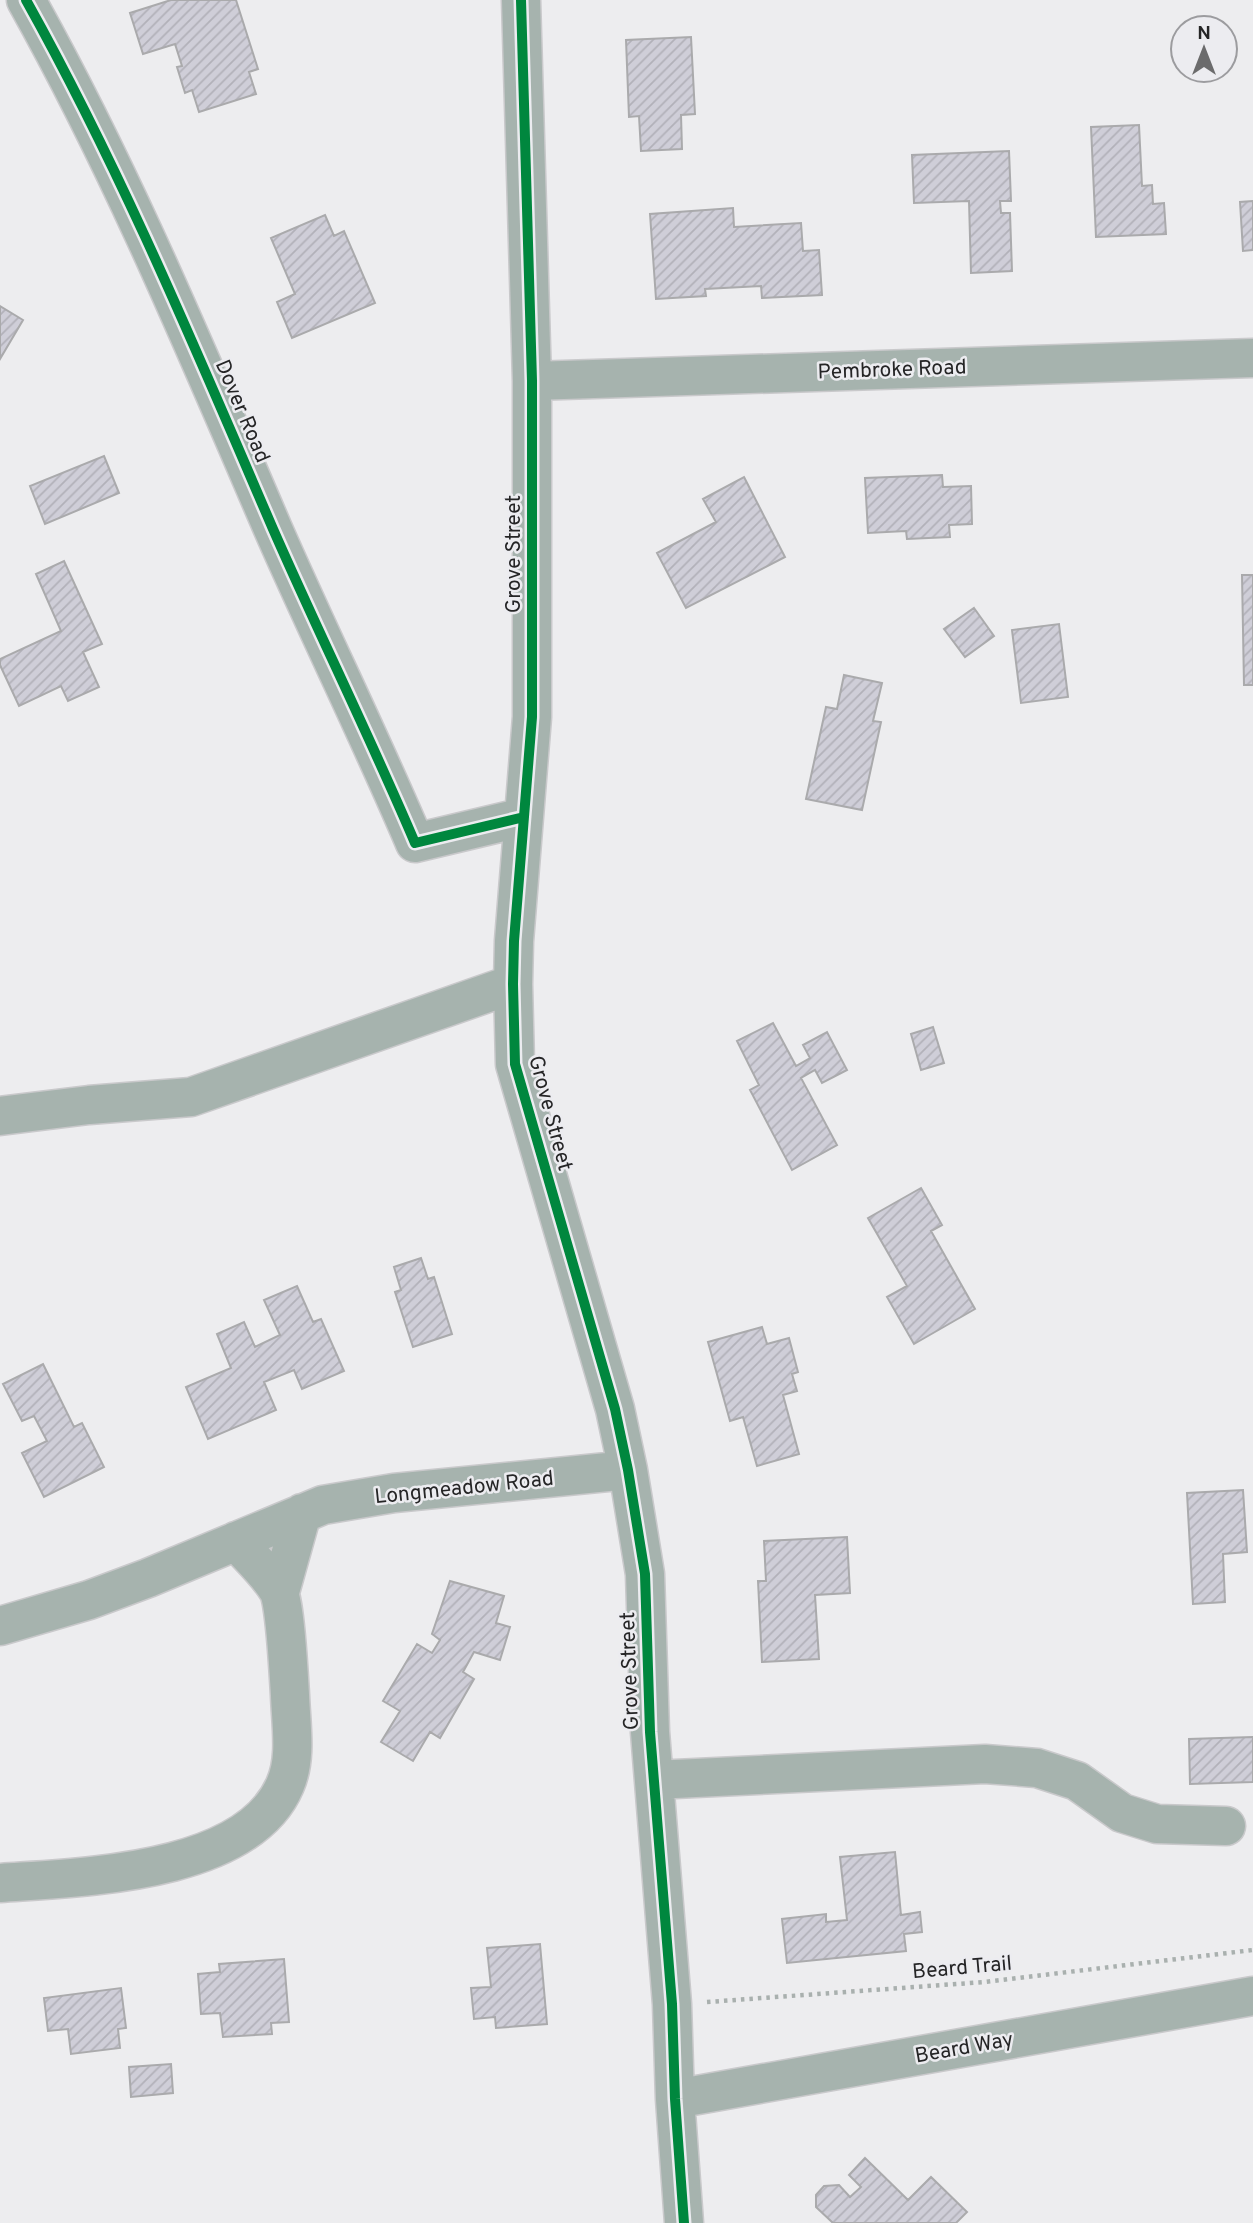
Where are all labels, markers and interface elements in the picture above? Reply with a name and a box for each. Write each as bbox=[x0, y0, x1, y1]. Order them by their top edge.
north arrow bbox=[1169, 14, 1239, 84]
text: N bbox=[1197, 22, 1211, 46]
street label: Pembroke Road bbox=[817, 354, 967, 387]
street label: Dover Road bbox=[208, 356, 275, 467]
street label: Grove Street bbox=[501, 495, 528, 613]
street label: Grove Street bbox=[521, 1053, 578, 1174]
street label: Longmeadow Road bbox=[373, 1466, 555, 1511]
street label: Grove Street bbox=[615, 1611, 646, 1731]
street label: Beard Trail bbox=[911, 1951, 1013, 1986]
street label: Beard Way bbox=[913, 2027, 1016, 2070]

